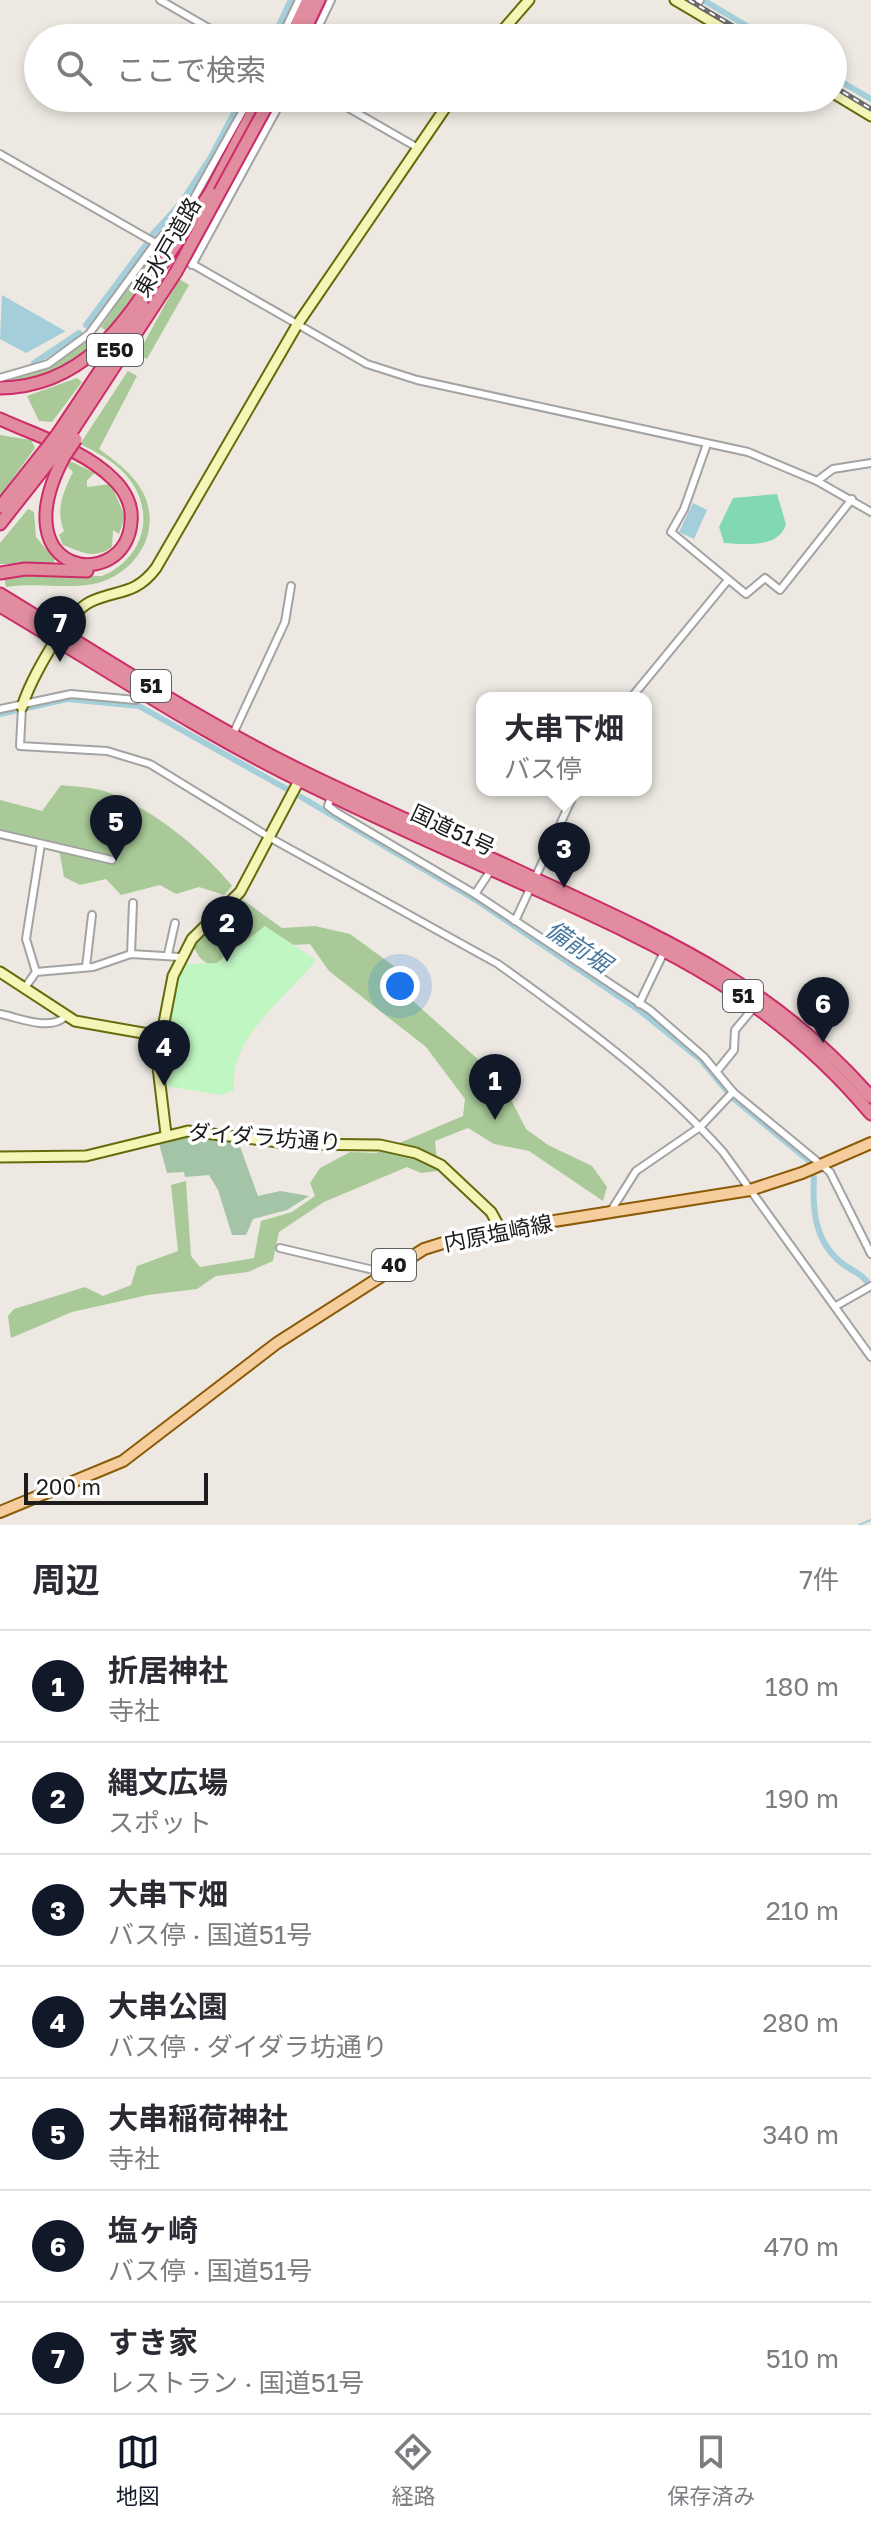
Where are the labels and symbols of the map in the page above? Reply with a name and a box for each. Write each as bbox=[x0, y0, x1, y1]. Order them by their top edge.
street label: 東水戸道路 bbox=[127, 192, 206, 301]
road number: E50 bbox=[87, 334, 143, 366]
pin: 7 bbox=[34, 596, 86, 662]
road number: 51 bbox=[131, 670, 171, 702]
pin: 5 bbox=[90, 795, 142, 861]
street label: 国道51号 bbox=[407, 798, 499, 861]
pin: 3 bbox=[538, 822, 590, 888]
pin: 2 bbox=[201, 896, 253, 962]
water label: 備前堀 bbox=[541, 914, 620, 980]
your location bbox=[380, 966, 420, 1006]
pin: 6 bbox=[797, 977, 849, 1043]
road number: 51 bbox=[723, 980, 763, 1012]
pin: 4 bbox=[138, 1020, 190, 1086]
pin: 1 bbox=[469, 1054, 521, 1120]
street label: ダイダラ坊通り bbox=[188, 1118, 342, 1155]
street label: 内原塩崎線 bbox=[441, 1209, 554, 1256]
road number: 40 bbox=[372, 1249, 416, 1281]
scale bar bbox=[24, 1469, 208, 1505]

